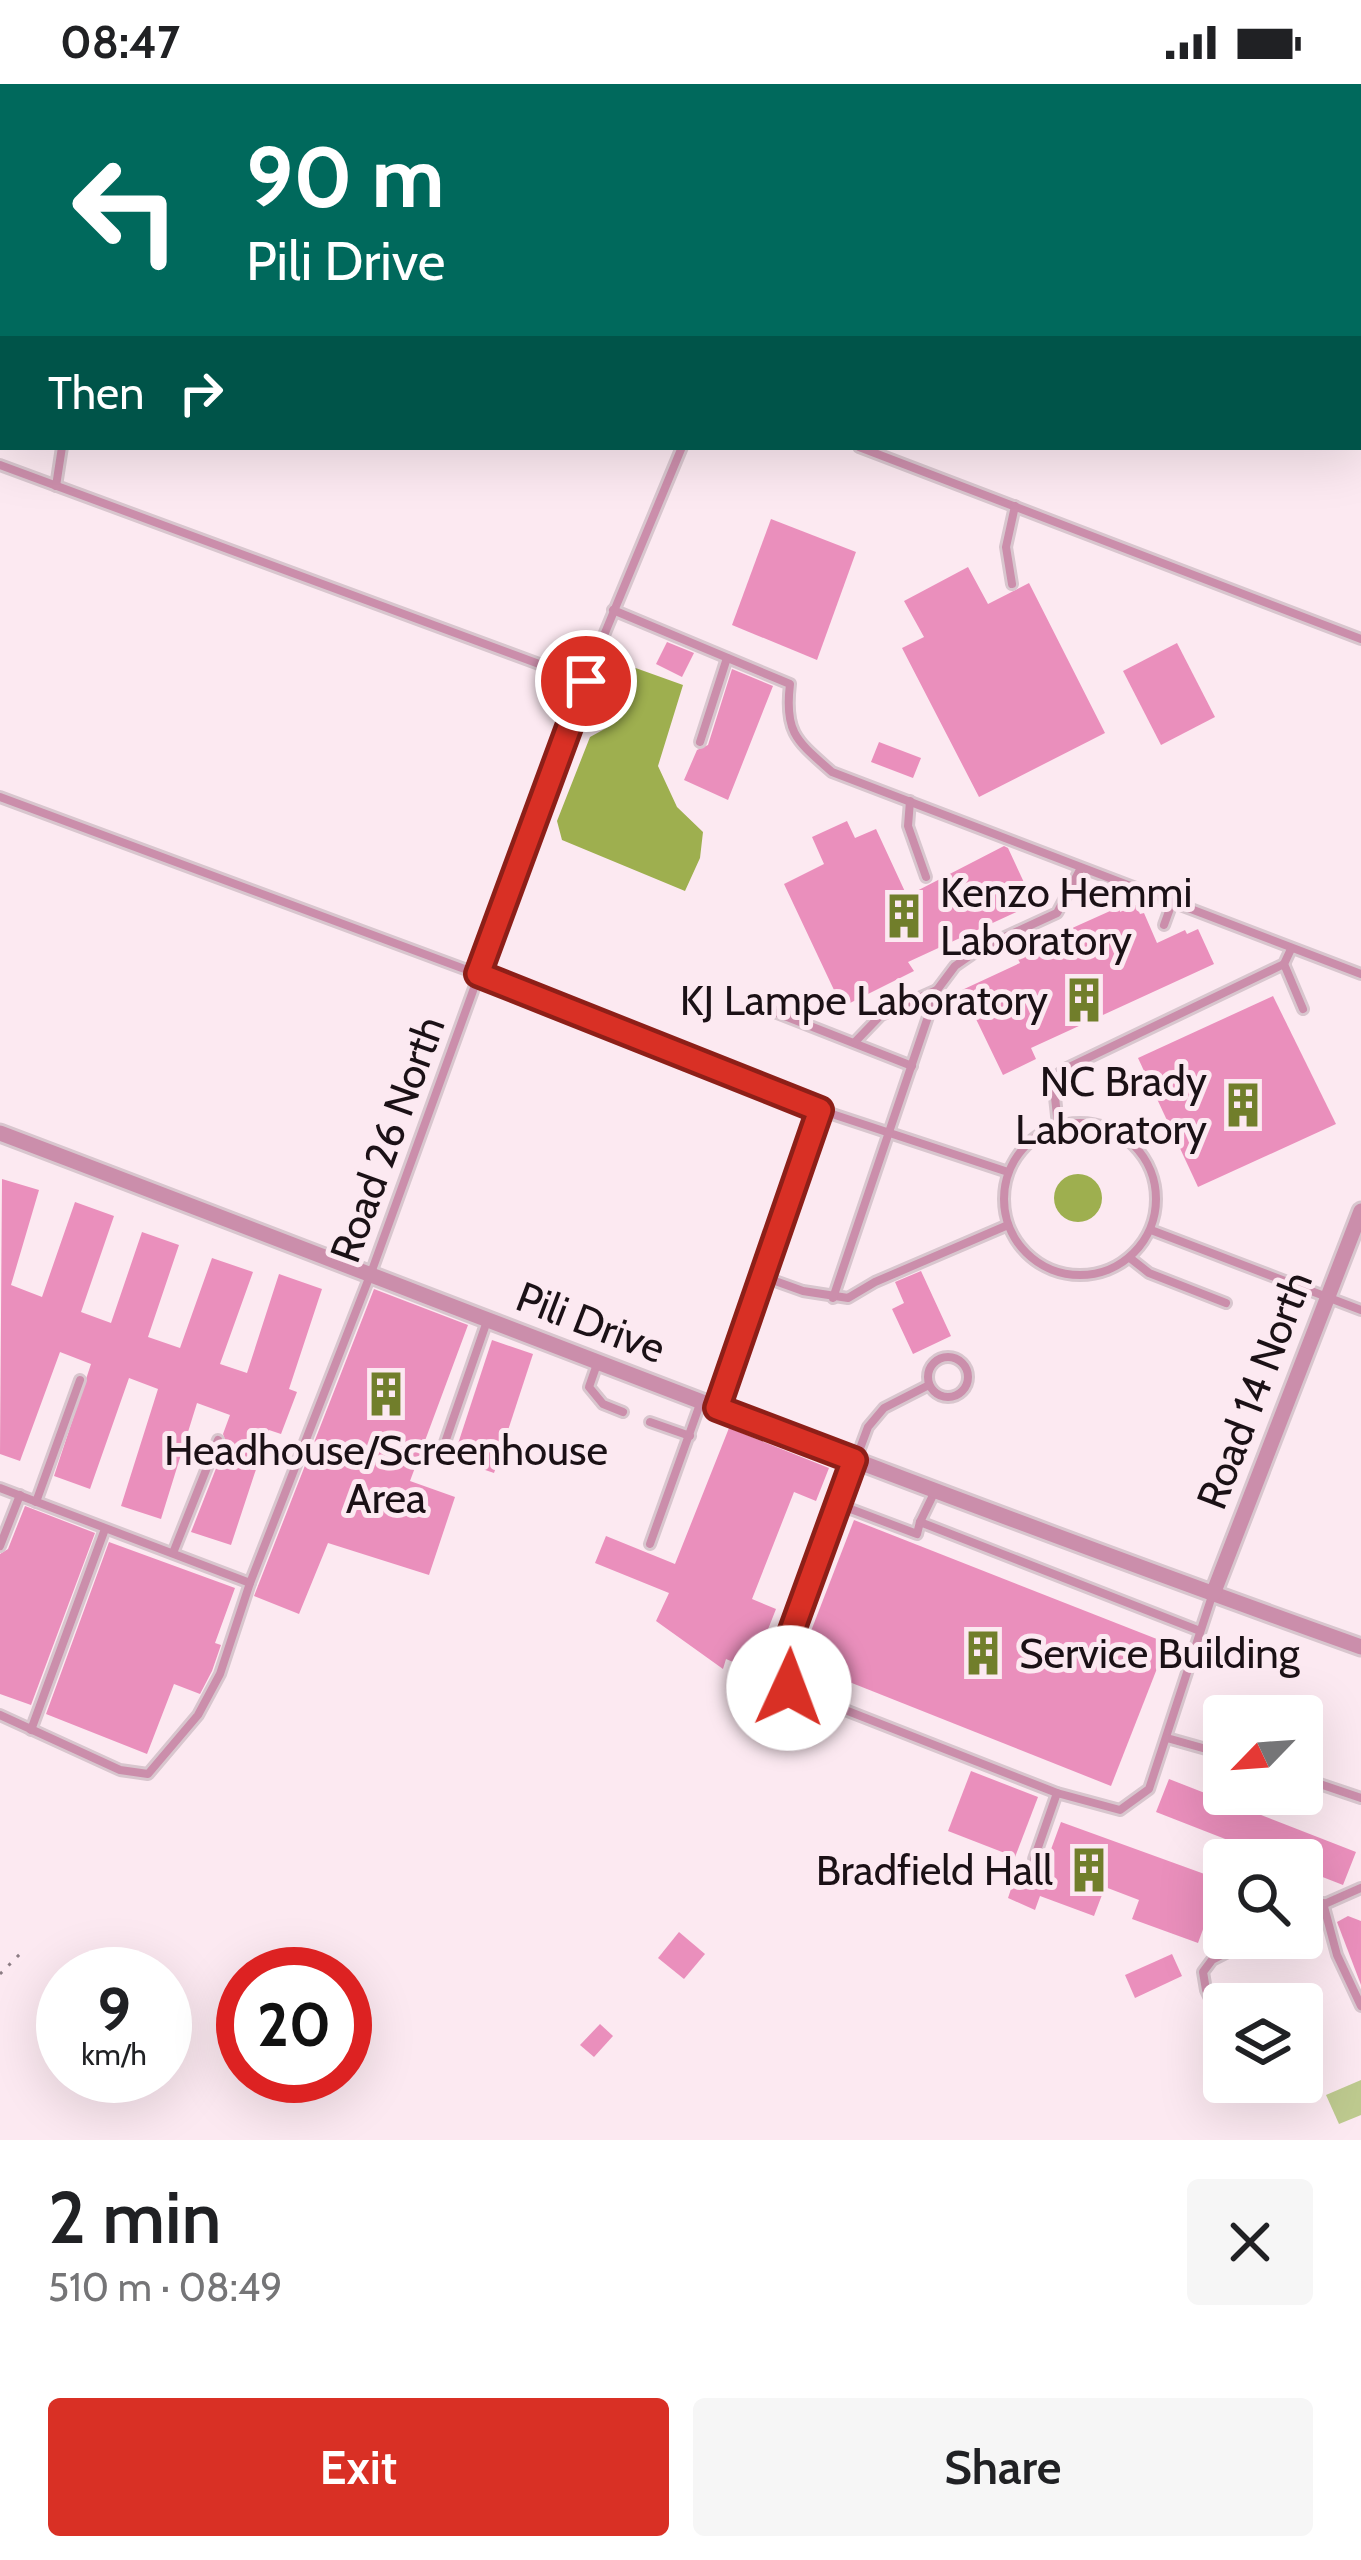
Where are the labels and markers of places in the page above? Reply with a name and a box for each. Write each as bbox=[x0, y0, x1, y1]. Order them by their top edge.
pin bbox=[535, 630, 637, 732]
place label: Kenzo Hemmi Laboratory bbox=[940, 866, 1192, 966]
building icon: Kenzo Hemmi Laboratory bbox=[879, 891, 929, 941]
place label: KJ Lampe Laboratory bbox=[680, 974, 1048, 1026]
building icon: KJ Lampe Laboratory bbox=[1059, 975, 1109, 1025]
place label: NC Brady Laboratory bbox=[1015, 1055, 1207, 1155]
building icon: NC Brady Laboratory bbox=[1218, 1080, 1268, 1130]
building icon: Headhouse/Screenhouse Area bbox=[361, 1369, 411, 1419]
place label: Headhouse/Screenhouse Area bbox=[164, 1424, 608, 1524]
place label: Service Building bbox=[1019, 1627, 1301, 1679]
building icon: Service Building bbox=[958, 1628, 1008, 1678]
place label: Bradfield Hall bbox=[816, 1844, 1053, 1896]
building icon: Bradfield Hall bbox=[1064, 1845, 1114, 1895]

